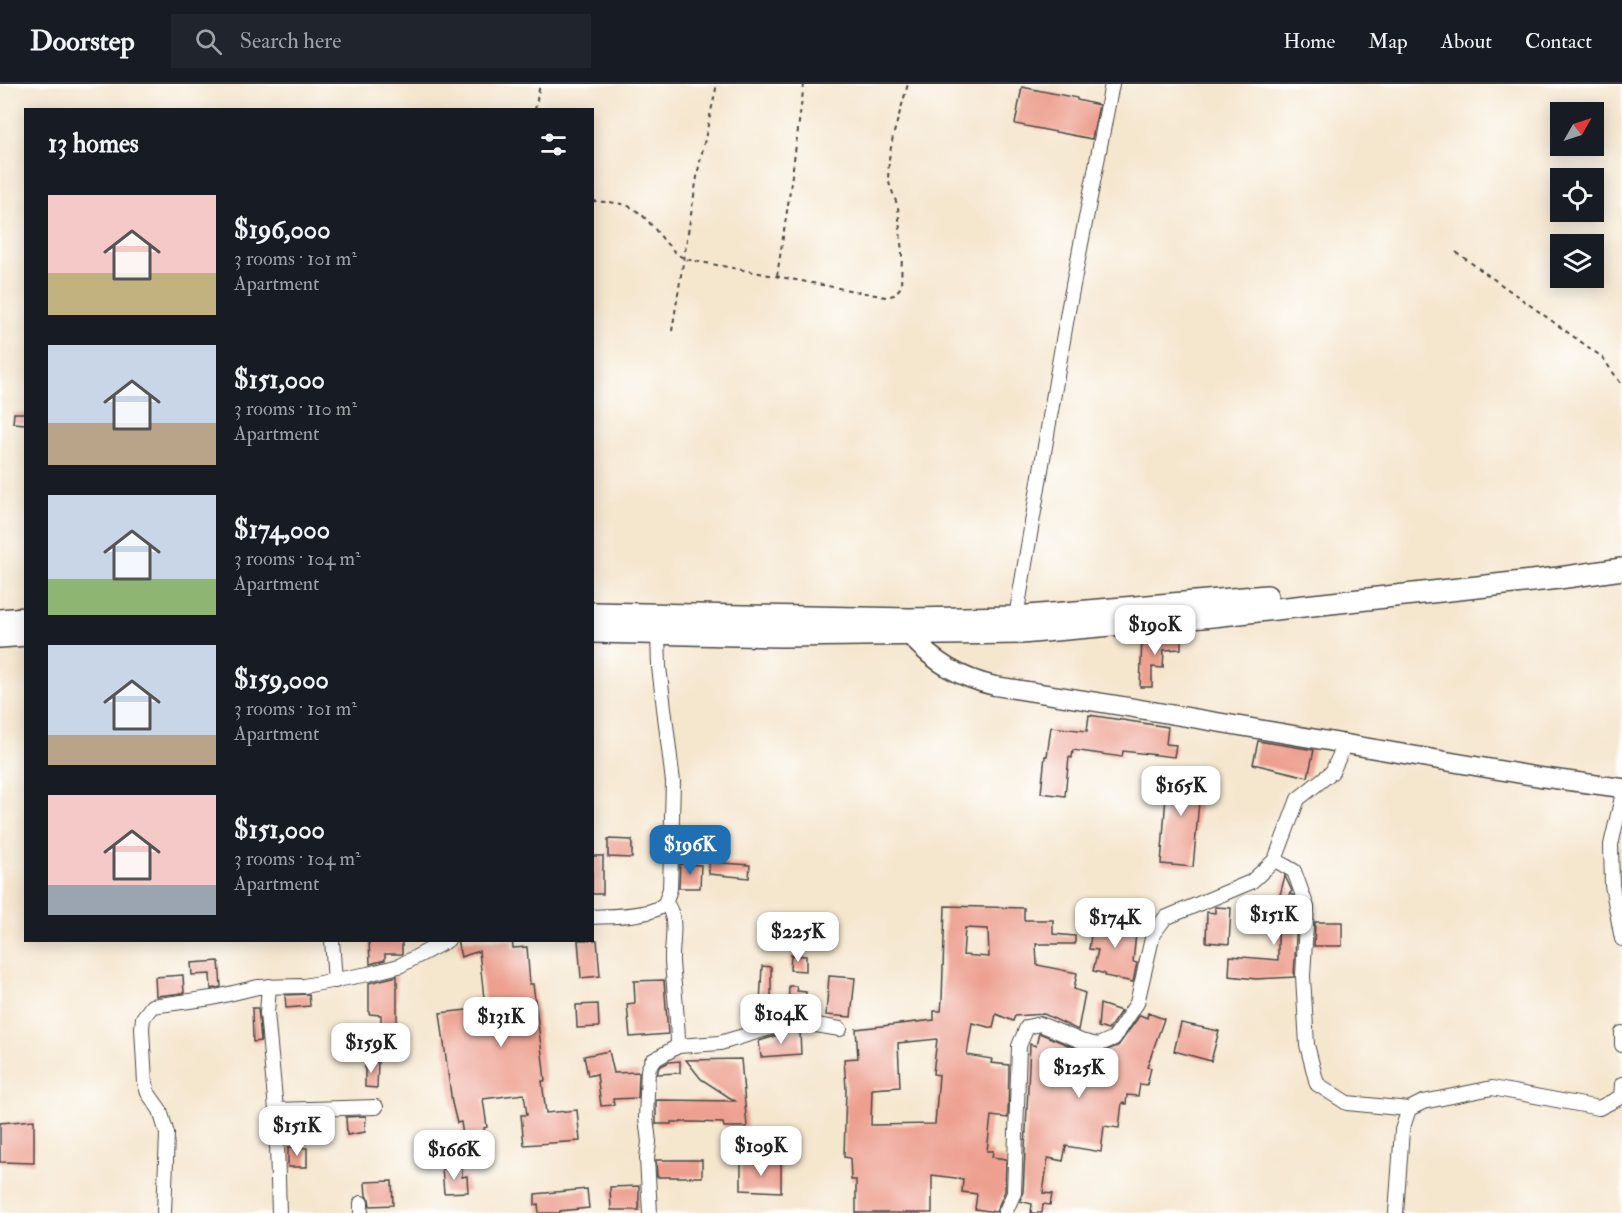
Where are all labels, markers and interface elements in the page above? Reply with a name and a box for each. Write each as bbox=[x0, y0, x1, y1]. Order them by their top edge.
search box bbox=[171, 14, 591, 68]
text: Doorstep bbox=[30, 24, 135, 59]
icon: search bbox=[192, 25, 225, 58]
text: Search here bbox=[240, 27, 341, 55]
text: Home bbox=[1283, 28, 1335, 55]
text: Map bbox=[1368, 28, 1408, 55]
text: About bbox=[1441, 28, 1492, 55]
text: Contact bbox=[1525, 28, 1592, 55]
north arrow bbox=[1550, 102, 1604, 156]
map controls bbox=[1550, 102, 1604, 288]
text: 13 homes bbox=[48, 128, 139, 160]
icon: filters bbox=[537, 128, 570, 161]
button: locate bbox=[1550, 168, 1604, 222]
text: $196,000 bbox=[234, 214, 330, 246]
icon: home bbox=[96, 219, 168, 291]
button: layers bbox=[1550, 234, 1604, 288]
text: 3 rooms · 101 m² bbox=[234, 246, 357, 271]
text: Apartment bbox=[234, 271, 319, 296]
text: $151,000 bbox=[234, 364, 325, 396]
icon: home bbox=[96, 369, 168, 441]
text: 3 rooms · 110 m² bbox=[234, 396, 357, 421]
text: Apartment bbox=[234, 421, 319, 446]
text: $174,000 bbox=[234, 514, 330, 546]
icon: home bbox=[96, 519, 168, 591]
text: 3 rooms · 104 m² bbox=[234, 546, 361, 571]
text: Apartment bbox=[234, 571, 319, 596]
pin: $190K bbox=[1113, 605, 1197, 656]
text: $190K bbox=[1129, 612, 1181, 637]
text: $159,000 bbox=[234, 664, 329, 696]
icon: home bbox=[96, 669, 168, 741]
text: 3 rooms · 101 m² bbox=[234, 696, 357, 721]
text: Apartment bbox=[234, 721, 319, 746]
pin: $165K bbox=[1139, 766, 1223, 817]
text: $165K bbox=[1155, 773, 1207, 798]
text: $151,000 bbox=[234, 814, 325, 846]
icon: home bbox=[96, 819, 168, 891]
pin: $196K bbox=[648, 825, 732, 876]
text: $196K bbox=[664, 832, 716, 857]
text: 3 rooms · 104 m² bbox=[234, 846, 361, 871]
text: Apartment bbox=[234, 871, 319, 896]
pin: $151K bbox=[1232, 895, 1316, 946]
pin: $174K bbox=[1073, 898, 1157, 949]
text: $151K bbox=[1250, 902, 1298, 927]
text: $174K bbox=[1089, 905, 1141, 930]
pin: $225K bbox=[756, 912, 840, 963]
text: $225K bbox=[771, 919, 825, 944]
pin: $104K bbox=[739, 994, 823, 1045]
pin: $131K bbox=[459, 997, 543, 1048]
text: $104K bbox=[754, 1001, 808, 1026]
text: $131K bbox=[477, 1004, 525, 1029]
pin: $159K bbox=[329, 1023, 413, 1074]
text: $159K bbox=[345, 1030, 397, 1055]
pin: $125K bbox=[1037, 1048, 1121, 1099]
text: $125K bbox=[1053, 1055, 1105, 1080]
pin: $151K bbox=[255, 1106, 339, 1157]
text: $151K bbox=[273, 1113, 321, 1138]
pin: $109K bbox=[719, 1126, 803, 1177]
pin: $166K bbox=[412, 1130, 496, 1181]
text: $109K bbox=[735, 1133, 787, 1158]
text: $166K bbox=[428, 1137, 480, 1162]

